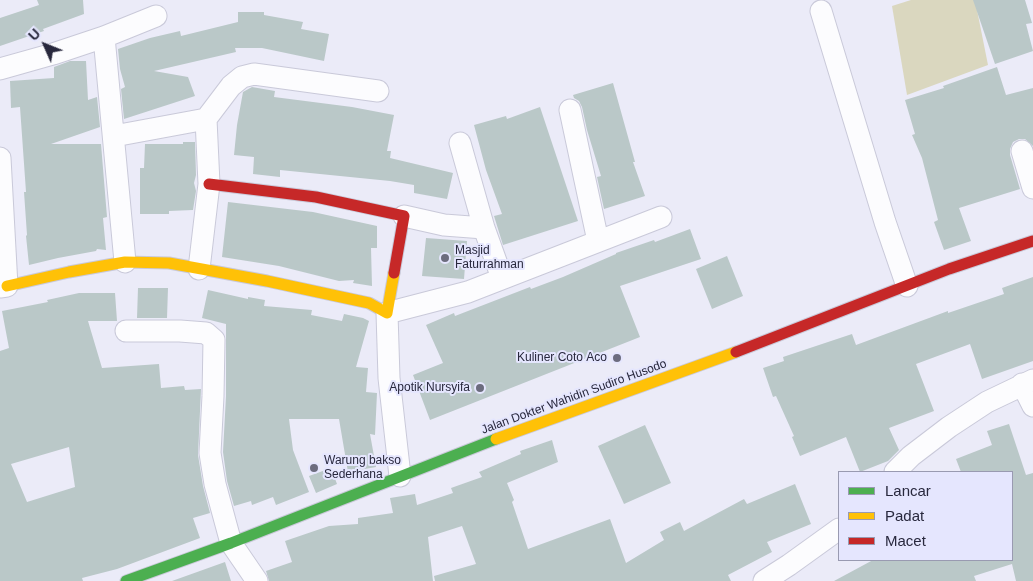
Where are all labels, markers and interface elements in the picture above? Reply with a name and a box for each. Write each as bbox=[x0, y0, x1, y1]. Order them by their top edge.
north arrow bbox=[20, 20, 70, 70]
text: U bbox=[25, 25, 43, 44]
place label: Masjid Faturrahman bbox=[455, 244, 524, 272]
marker: Masjid Faturrahman bbox=[439, 252, 451, 264]
place label: Kuliner Coto Aco bbox=[517, 351, 607, 365]
marker: Kuliner Coto Aco bbox=[611, 352, 623, 364]
street label: Jalan Dokter Wahidin Sudiro Husodo bbox=[479, 357, 669, 437]
place label: Apotik Nursyifa bbox=[389, 381, 470, 395]
marker: Apotik Nursyifa bbox=[474, 382, 486, 394]
place label: Warung bakso Sederhana bbox=[324, 454, 401, 482]
marker: Warung bakso Sederhana bbox=[308, 462, 320, 474]
legend bbox=[838, 471, 1013, 561]
text: Lancar bbox=[885, 482, 931, 499]
text: Padat bbox=[885, 507, 924, 524]
text: Macet bbox=[885, 532, 926, 549]

